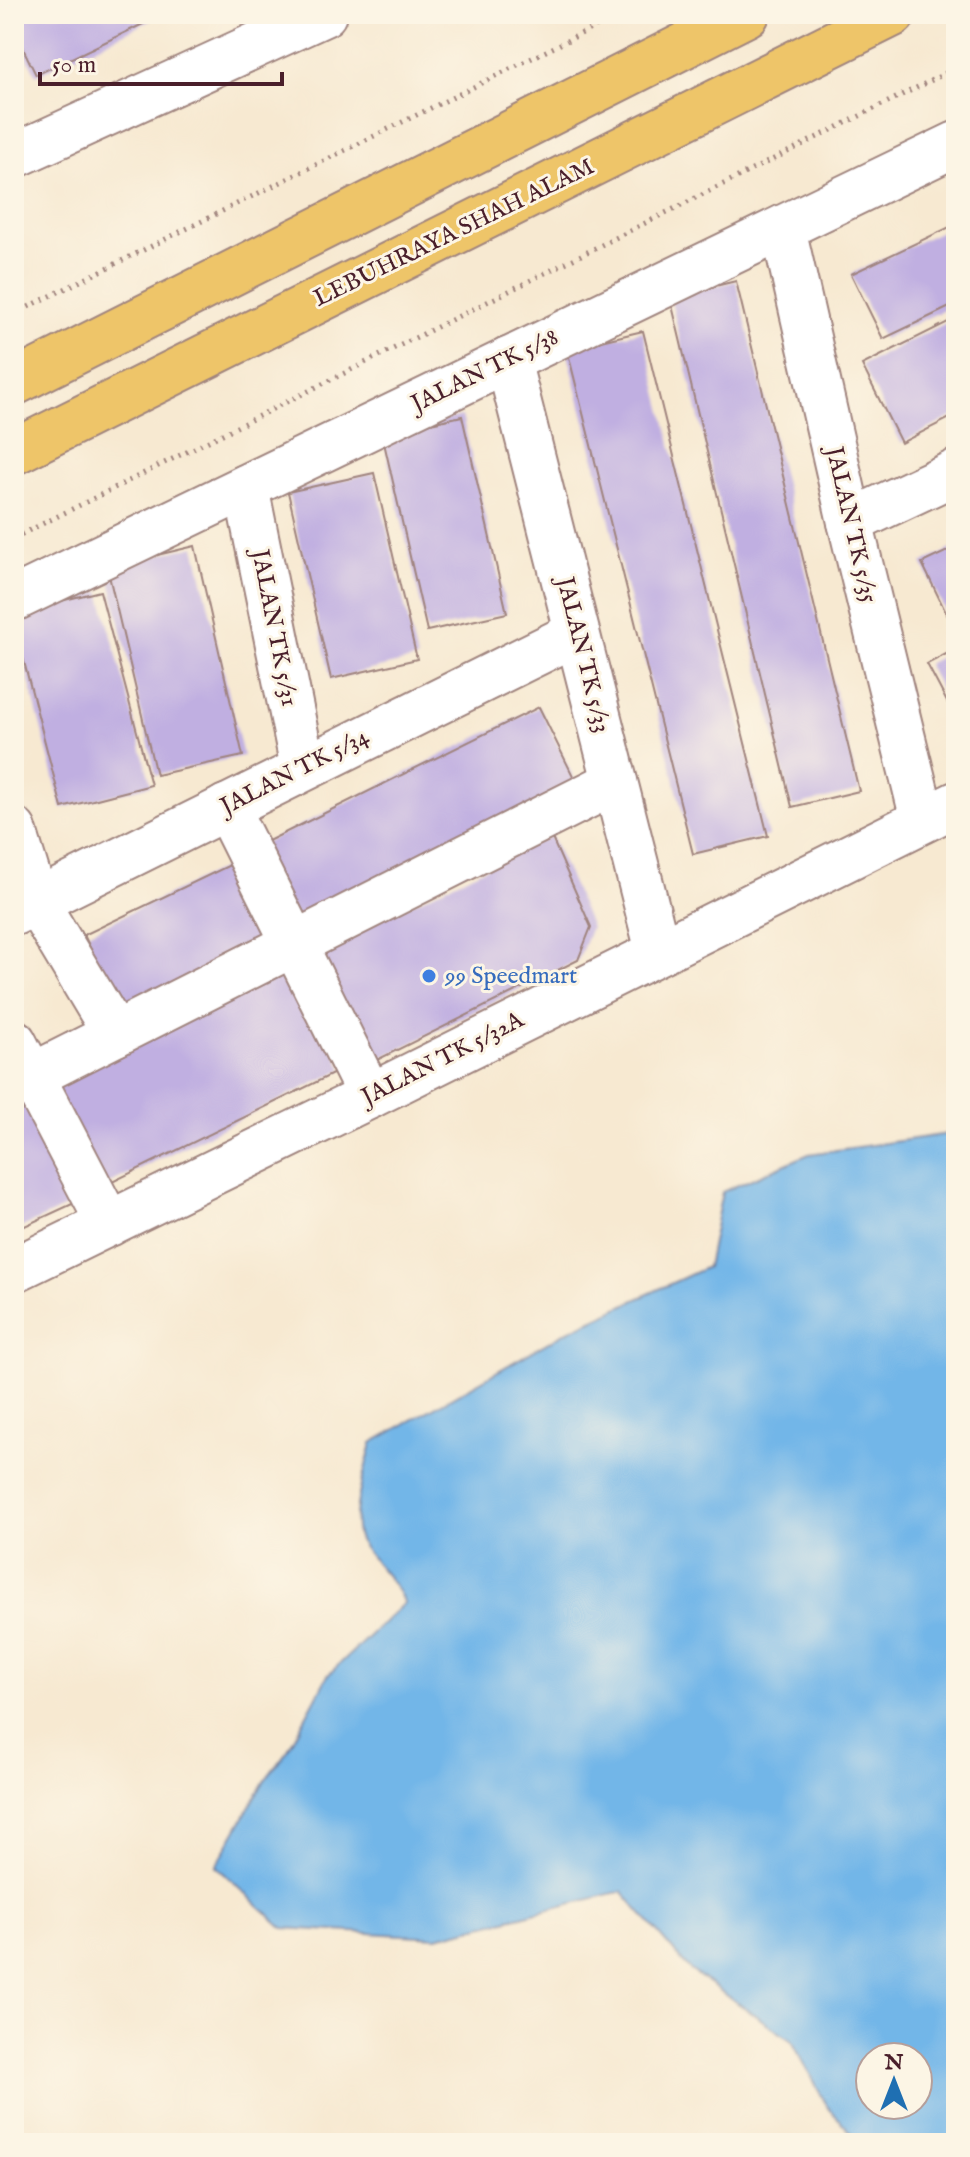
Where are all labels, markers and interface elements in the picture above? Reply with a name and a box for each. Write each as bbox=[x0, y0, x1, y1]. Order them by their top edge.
scale bar bbox=[40, 36, 282, 86]
text: 50 m bbox=[52, 50, 96, 81]
street label: LEBUHRAYA SHAH ALAM bbox=[309, 151, 599, 315]
street label: JALAN TK 5/38 bbox=[404, 322, 564, 421]
street label: JALAN TK 5/35 bbox=[817, 441, 884, 606]
street label: JALAN TK 5/31 bbox=[243, 544, 304, 709]
street label: JALAN TK 5/33 bbox=[548, 571, 617, 736]
street label: JALAN TK 5/34 bbox=[213, 721, 375, 824]
place label: 99 Speedmart bbox=[444, 961, 577, 992]
marker: 99 Speedmart bbox=[420, 967, 438, 985]
street label: JALAN TK 5/32A bbox=[354, 1004, 530, 1115]
north arrow bbox=[854, 2041, 934, 2121]
text: N bbox=[883, 2049, 904, 2077]

